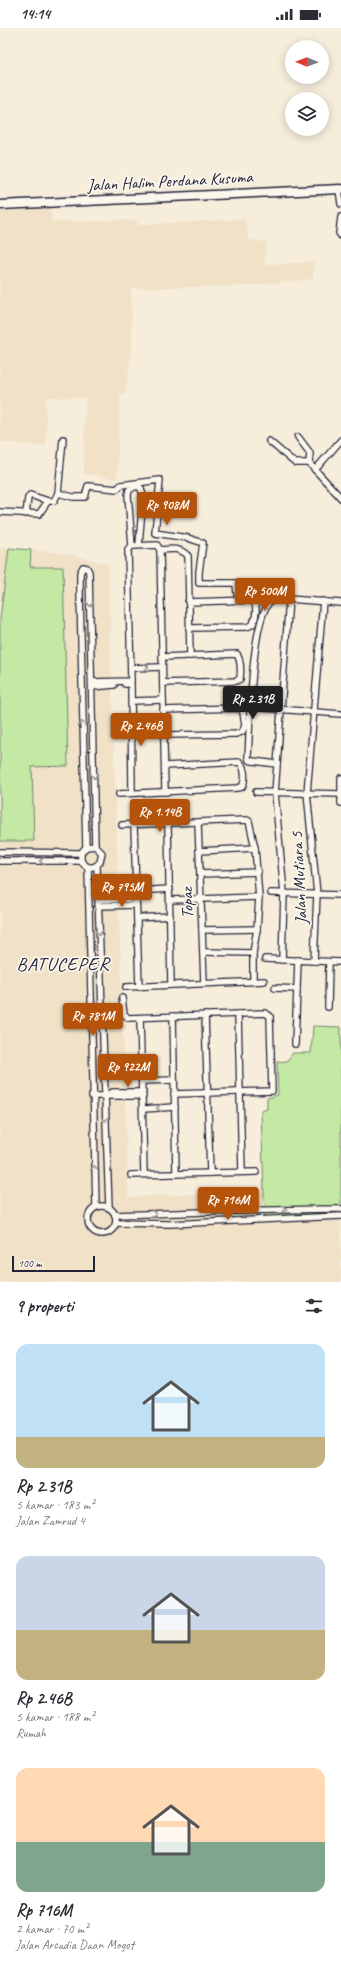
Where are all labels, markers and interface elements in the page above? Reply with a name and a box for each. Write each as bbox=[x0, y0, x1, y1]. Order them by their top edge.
text: 14:14 bbox=[20, 5, 50, 24]
north arrow bbox=[285, 40, 329, 84]
map controls bbox=[285, 40, 329, 136]
button: layers bbox=[285, 92, 329, 136]
street label: Jalan Halim Perdana Kusuma bbox=[86, 166, 255, 196]
pin: Rp 908M bbox=[130, 492, 204, 526]
text: Rp 908M bbox=[146, 497, 188, 513]
pin: Rp 500M bbox=[228, 578, 302, 612]
text: Rp 500M bbox=[244, 583, 286, 599]
one-way arrow bbox=[86, 601, 94, 607]
one-way arrow bbox=[143, 663, 149, 671]
pin: Rp 2.31B bbox=[212, 686, 294, 720]
text: Rp 2.31B bbox=[232, 691, 274, 707]
pin: Rp 2.46B bbox=[100, 713, 182, 747]
text: Rp 2.46B bbox=[120, 718, 162, 734]
one-way arrow bbox=[78, 721, 86, 727]
one-way arrow bbox=[90, 773, 98, 779]
pin: Rp 1.14B bbox=[119, 799, 201, 833]
text: Rp 1.14B bbox=[139, 804, 181, 820]
street label: Jalan Mutiara 5 bbox=[286, 830, 312, 926]
one-way arrow bbox=[39, 857, 45, 865]
pin: Rp 795M bbox=[85, 874, 159, 908]
text: Rp 795M bbox=[101, 879, 143, 895]
street label: Topaz bbox=[176, 886, 198, 919]
one-way arrow bbox=[95, 930, 103, 936]
district label: BATUCEPER bbox=[16, 952, 111, 976]
pin: Rp 781M bbox=[56, 1003, 130, 1037]
text: Rp 781M bbox=[72, 1008, 114, 1024]
pin: Rp 922M bbox=[91, 1054, 165, 1088]
text: Rp 922M bbox=[107, 1059, 149, 1075]
one-way arrow bbox=[156, 1104, 162, 1113]
one-way arrow bbox=[101, 1116, 109, 1122]
one-way arrow bbox=[89, 1165, 98, 1171]
pin: Rp 716M bbox=[191, 1187, 265, 1221]
text: Rp 716M bbox=[207, 1192, 249, 1208]
one-way arrow bbox=[281, 1205, 287, 1213]
one-way arrow bbox=[151, 1209, 157, 1218]
scale bar bbox=[12, 1254, 95, 1273]
text: 100 m bbox=[18, 1256, 42, 1270]
icon: filters bbox=[303, 1295, 325, 1317]
text: 9 properti bbox=[16, 1296, 73, 1317]
icon: home bbox=[135, 1370, 207, 1442]
text: Rp 2.31B bbox=[16, 1476, 71, 1497]
text: 5 kamar · 183 m² bbox=[16, 1497, 94, 1513]
text: Jalan Zamrud 4 bbox=[16, 1513, 85, 1529]
icon: home bbox=[135, 1582, 207, 1654]
text: Rp 2.46B bbox=[16, 1688, 72, 1709]
text: 5 kamar · 188 m² bbox=[16, 1709, 94, 1725]
text: Rumah bbox=[16, 1725, 46, 1741]
icon: home bbox=[135, 1794, 207, 1866]
text: Rp 716M bbox=[16, 1900, 72, 1921]
text: 2 kamar · 70 m² bbox=[16, 1921, 88, 1937]
text: Jalan Arcadia Daan Mogot bbox=[16, 1937, 134, 1953]

